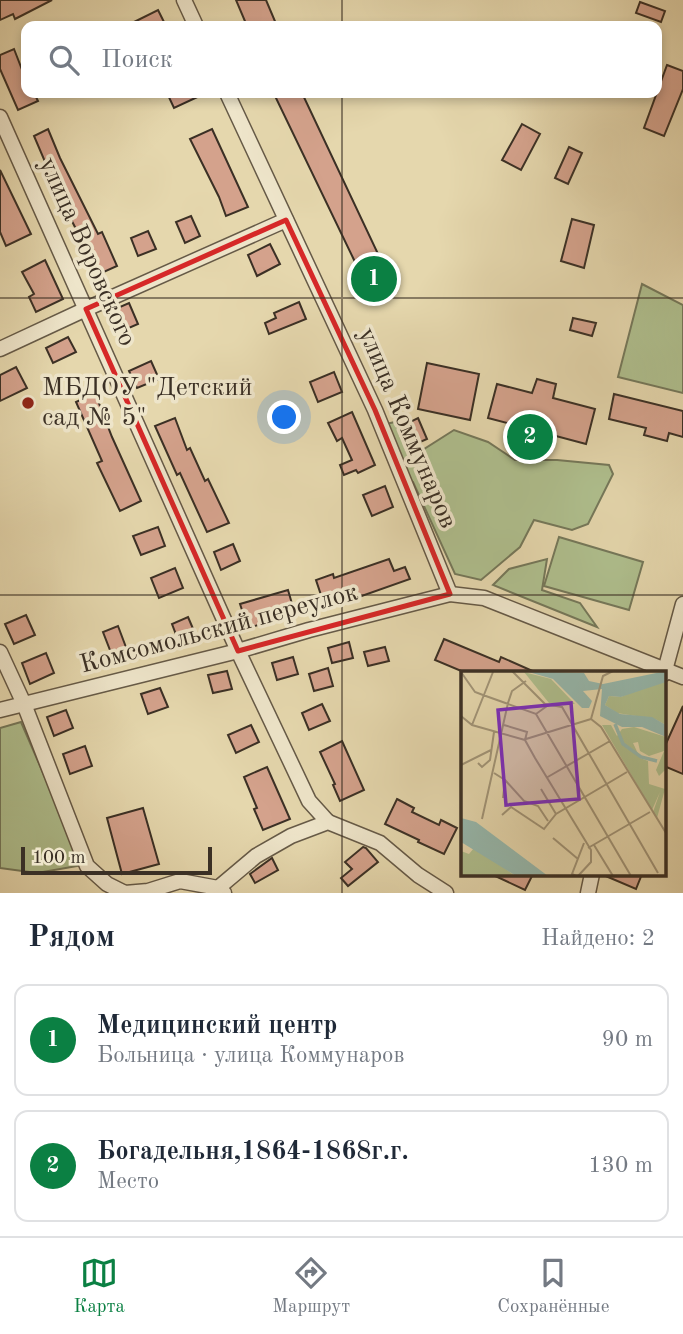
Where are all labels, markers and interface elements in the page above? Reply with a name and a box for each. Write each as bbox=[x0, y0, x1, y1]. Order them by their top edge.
search box bbox=[21, 21, 662, 98]
icon: search bbox=[45, 41, 83, 79]
text: Поиск bbox=[101, 47, 173, 73]
street label: улица Воровского bbox=[34, 154, 140, 350]
pin: 1 bbox=[351, 253, 397, 305]
street label: улица Коммунаров bbox=[353, 324, 461, 532]
place label: МБДОУ "Детский сад № 5" bbox=[42, 375, 252, 431]
marker: МБДОУ "Детский сад № 5" bbox=[20, 395, 36, 411]
your location bbox=[267, 400, 301, 434]
pin: 2 bbox=[507, 411, 553, 463]
street label: Комсомольский переулок bbox=[77, 579, 361, 679]
inset map bbox=[461, 671, 666, 876]
scale bar bbox=[21, 844, 212, 876]
text: 100 m bbox=[32, 849, 85, 868]
text: Рядом bbox=[28, 923, 115, 953]
text: Найдено: 2 bbox=[541, 927, 655, 950]
text: Медицинский центр bbox=[97, 1013, 337, 1039]
text: 1 bbox=[46, 1028, 60, 1051]
text: 90 m bbox=[602, 1028, 653, 1051]
text: Больница · улица Коммунаров bbox=[97, 1044, 405, 1067]
text: Богадельня,1864-1868г.г. bbox=[97, 1139, 409, 1165]
text: 2 bbox=[46, 1154, 60, 1177]
text: 130 m bbox=[588, 1154, 653, 1177]
text: Место bbox=[97, 1170, 159, 1193]
tab: Карта bbox=[74, 1254, 125, 1319]
tab: Маршрут bbox=[272, 1254, 350, 1319]
tab: Сохранённые bbox=[497, 1254, 609, 1319]

